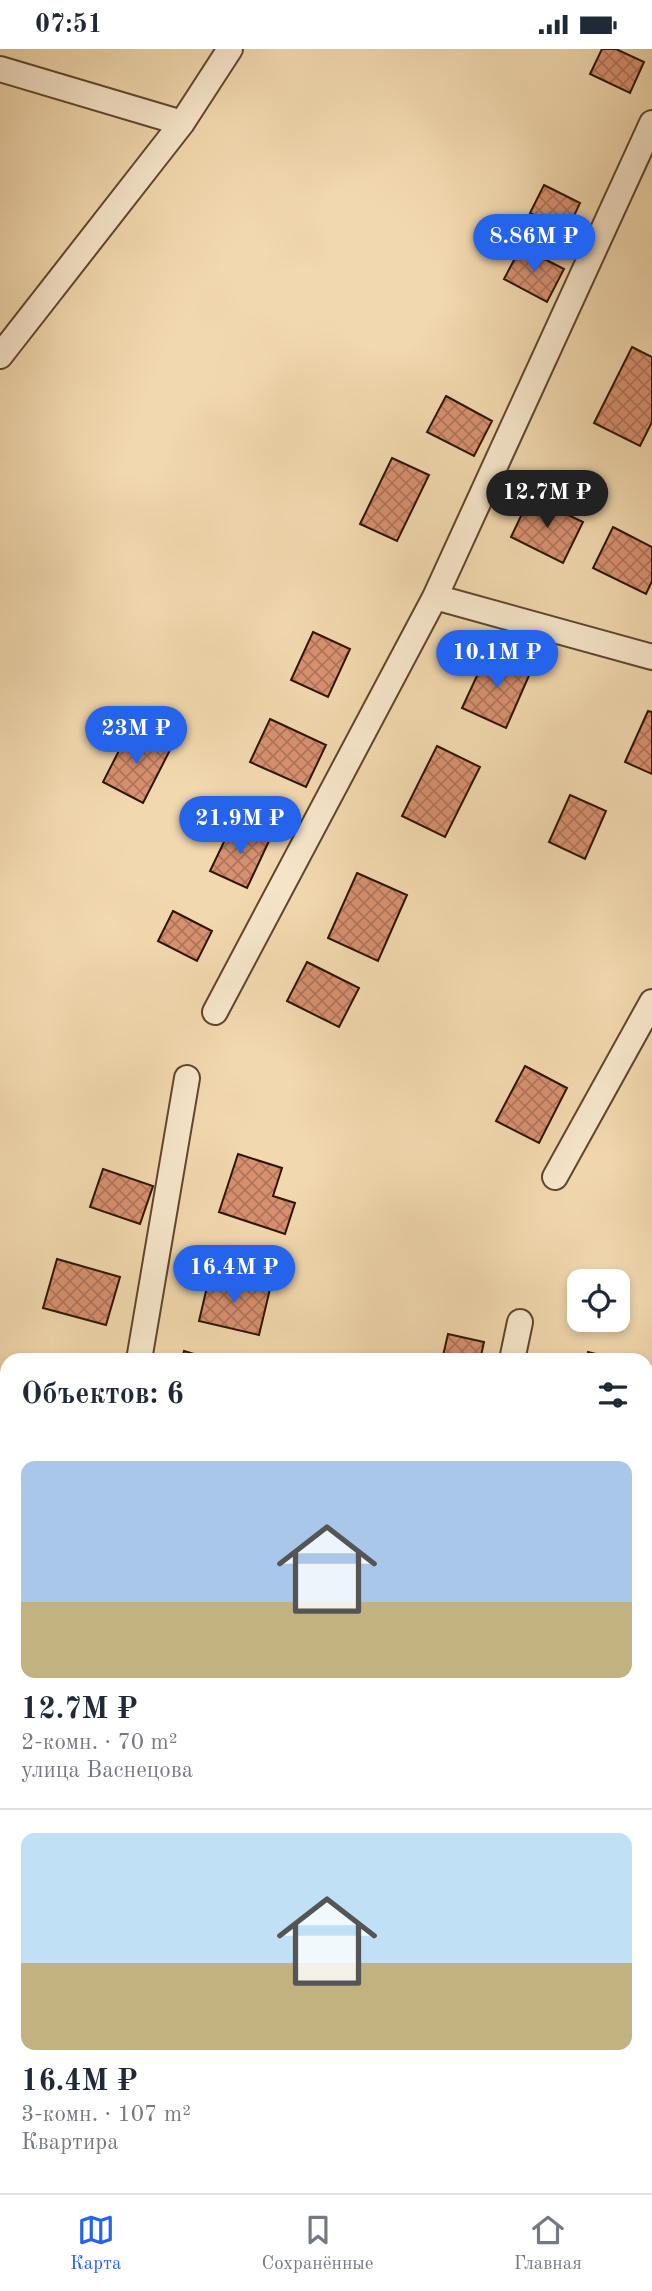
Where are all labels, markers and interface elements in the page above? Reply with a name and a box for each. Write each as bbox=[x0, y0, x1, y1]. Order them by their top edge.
text: 07:51 bbox=[35, 12, 103, 38]
pin: 8.86M ₽ bbox=[469, 215, 599, 274]
text: 8.86M ₽ bbox=[489, 225, 579, 248]
pin: 12.7M ₽ bbox=[482, 470, 612, 530]
text: 12.7M ₽ bbox=[502, 481, 592, 504]
pin: 10.1M ₽ bbox=[432, 631, 562, 690]
text: 10.1M ₽ bbox=[452, 641, 542, 664]
pin: 23M ₽ bbox=[87, 707, 185, 766]
text: 23M ₽ bbox=[101, 717, 171, 740]
pin: 21.9M ₽ bbox=[175, 797, 305, 856]
text: 21.9M ₽ bbox=[195, 807, 285, 830]
pin: 16.4M ₽ bbox=[169, 1245, 299, 1305]
text: 16.4M ₽ bbox=[189, 1256, 279, 1279]
map controls bbox=[567, 1269, 630, 1332]
button: locate bbox=[567, 1269, 630, 1332]
icon: filters bbox=[594, 1376, 632, 1414]
text: Объектов: 6 bbox=[21, 1380, 184, 1410]
icon: home bbox=[264, 1506, 390, 1632]
text: 12.7M ₽ bbox=[21, 1695, 138, 1725]
text: 2-комн. · 70 m² bbox=[21, 1731, 178, 1754]
text: улица Васнецова bbox=[21, 1759, 193, 1782]
icon: home bbox=[264, 1878, 390, 2004]
text: 16.4M ₽ bbox=[21, 2067, 138, 2097]
text: 3-комн. · 107 m² bbox=[21, 2103, 191, 2126]
text: Квартира bbox=[21, 2131, 119, 2154]
tab: Карта bbox=[70, 2211, 121, 2276]
tab: Сохранённые bbox=[262, 2211, 374, 2276]
tab: Главная bbox=[514, 2211, 582, 2276]

